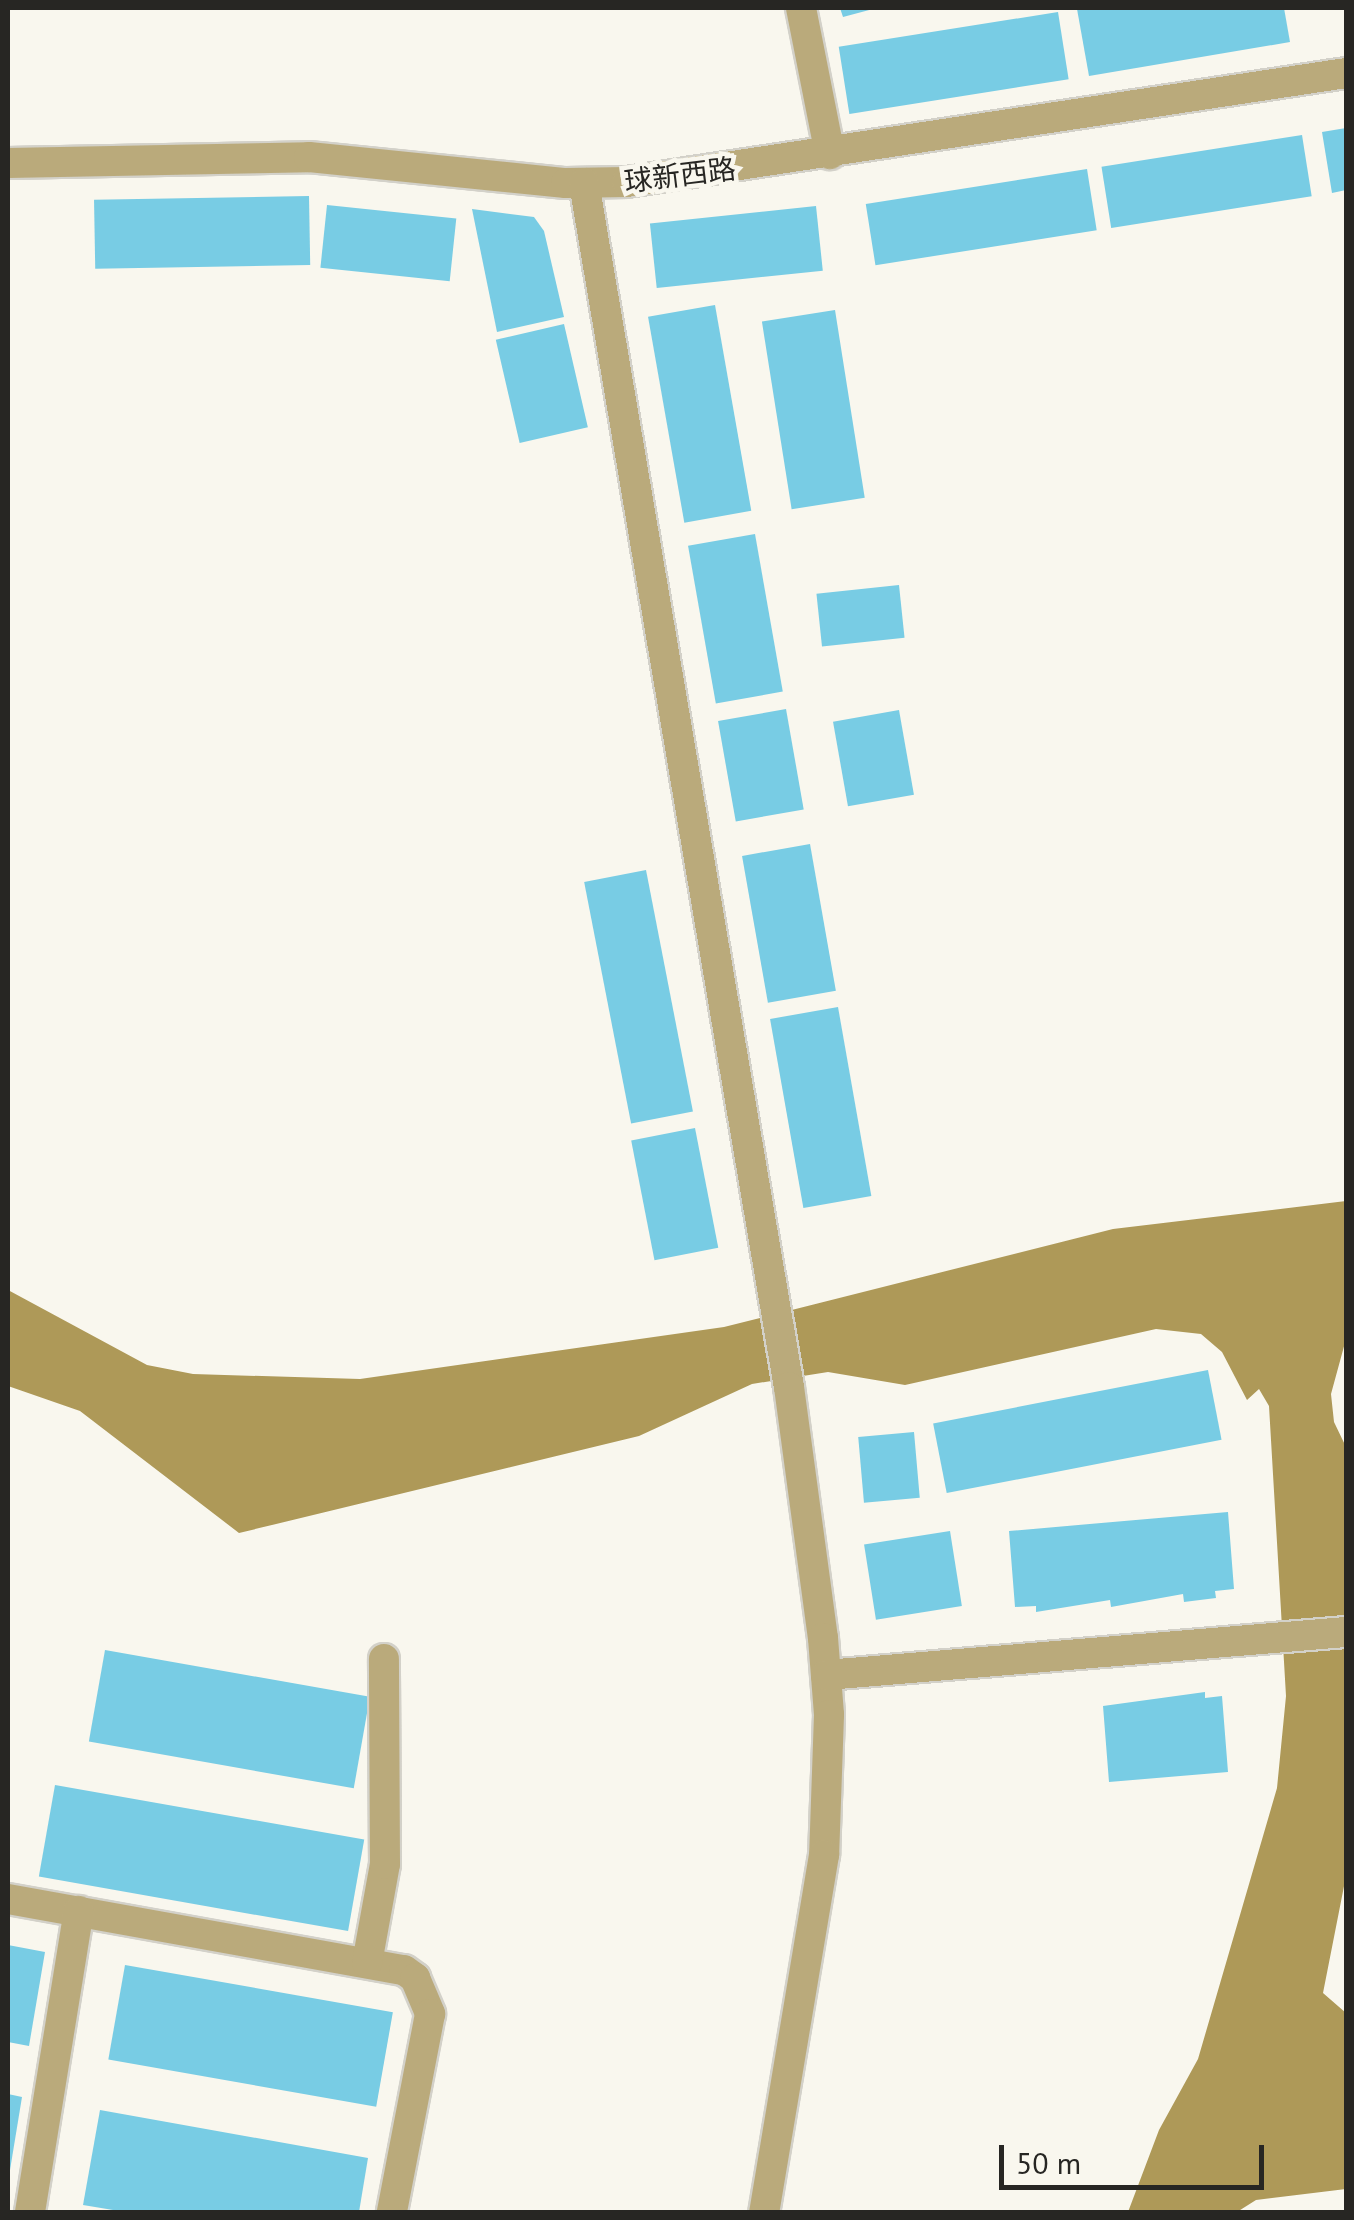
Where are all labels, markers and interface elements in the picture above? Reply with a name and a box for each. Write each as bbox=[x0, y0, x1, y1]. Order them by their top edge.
street label: 球新西路 bbox=[622, 152, 738, 198]
scale bar bbox=[1004, 2125, 1269, 2187]
text: 50 m bbox=[1016, 2143, 1081, 2182]

